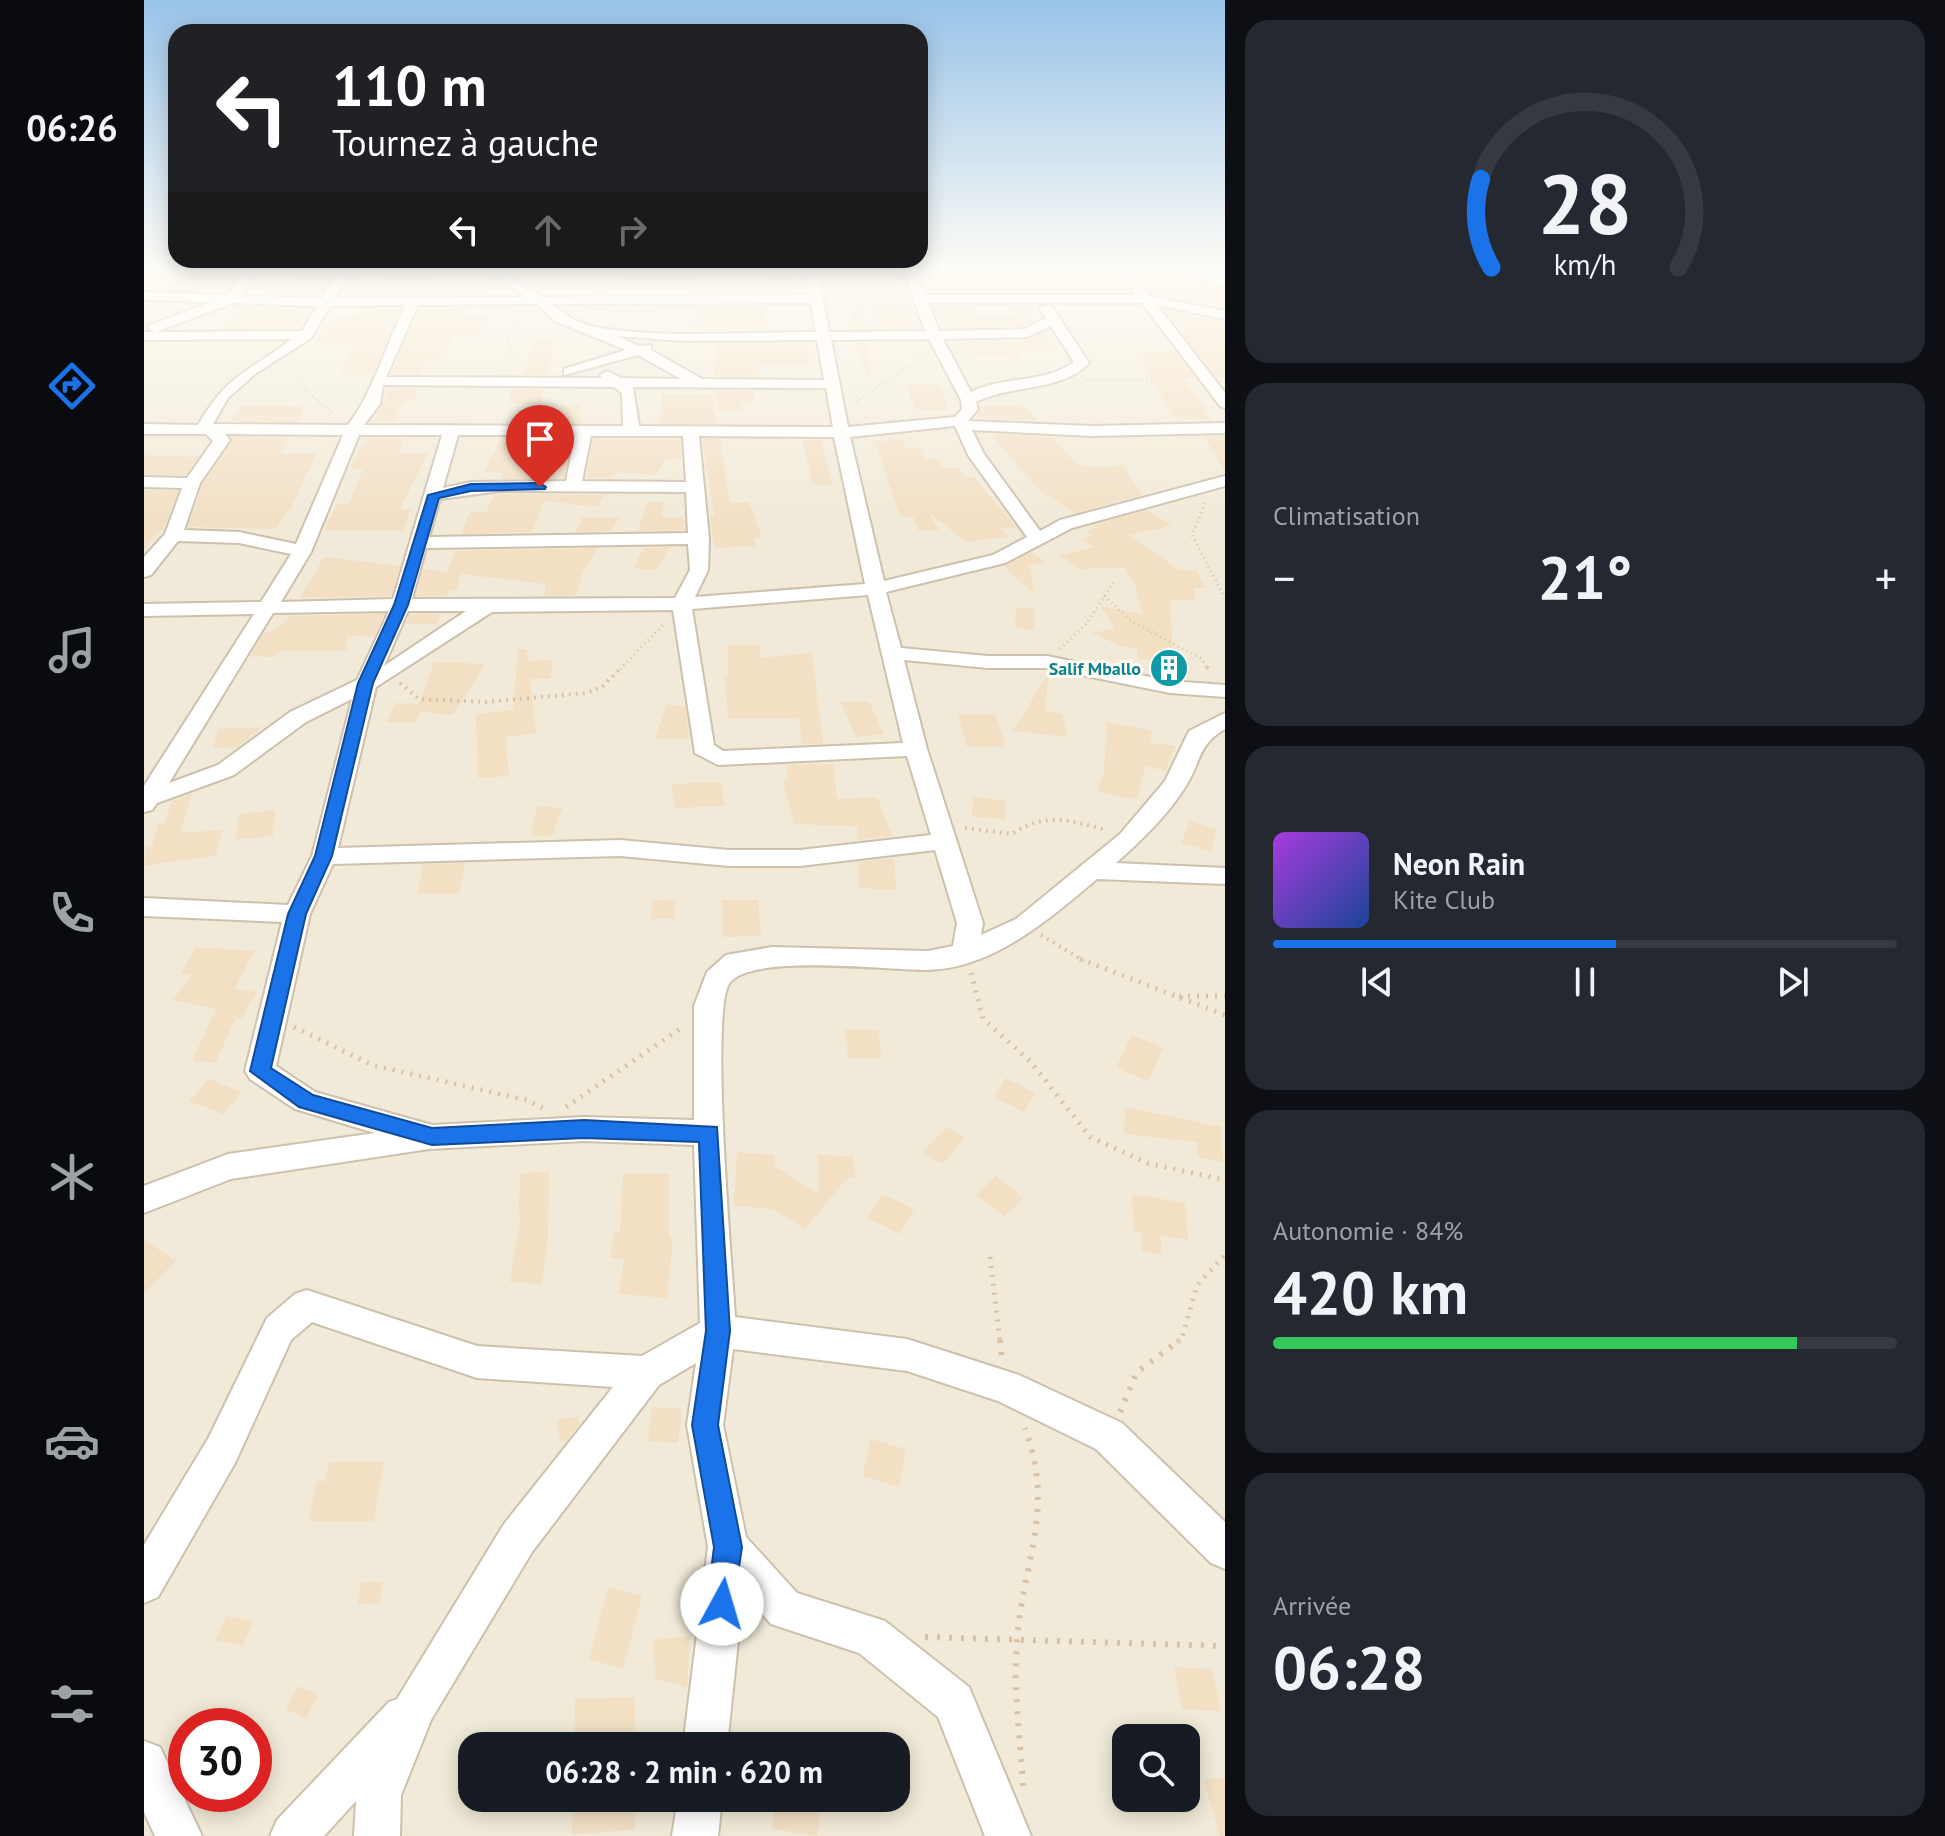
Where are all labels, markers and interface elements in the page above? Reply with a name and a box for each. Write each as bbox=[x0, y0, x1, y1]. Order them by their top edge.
text: 110 m bbox=[332, 49, 487, 121]
icon: left bbox=[200, 56, 304, 160]
text: 06:26 bbox=[26, 104, 118, 151]
text: Tournez à gauche bbox=[332, 119, 599, 166]
text: 28 bbox=[1538, 148, 1632, 256]
icon: left bbox=[442, 208, 486, 252]
icon: ahead bbox=[526, 208, 570, 252]
icon: right bbox=[610, 208, 654, 252]
text: km/h bbox=[1554, 246, 1616, 283]
icon: directions bbox=[44, 358, 100, 414]
pin bbox=[506, 405, 574, 487]
icon: arrive bbox=[518, 417, 562, 461]
text: Climatisation bbox=[1273, 499, 1420, 532]
text: 21° bbox=[1538, 538, 1632, 616]
text: − bbox=[1273, 549, 1295, 606]
text: + bbox=[1875, 549, 1897, 606]
icon: music bbox=[44, 622, 100, 678]
building icon: Salif Mballo bbox=[1148, 647, 1190, 689]
place label: Salif Mballo bbox=[1049, 657, 1141, 680]
text: Neon Rain bbox=[1393, 844, 1525, 883]
text: Kite Club bbox=[1393, 883, 1495, 916]
icon: phone bbox=[44, 885, 100, 941]
icon: previous bbox=[1355, 960, 1399, 1004]
icon: pause bbox=[1563, 960, 1607, 1004]
icon: next bbox=[1771, 960, 1815, 1004]
icon: climate bbox=[44, 1149, 100, 1205]
text: Autonomie · 84% bbox=[1273, 1214, 1463, 1247]
text: 420 km bbox=[1273, 1253, 1468, 1331]
icon: car bbox=[44, 1413, 100, 1469]
position arrow bbox=[680, 1562, 764, 1646]
text: Arrivée bbox=[1273, 1589, 1351, 1622]
text: 06:28 bbox=[1273, 1628, 1425, 1706]
icon: filters bbox=[44, 1676, 100, 1732]
speed limit sign: 30 bbox=[168, 1708, 272, 1812]
map controls bbox=[1112, 1724, 1200, 1812]
button: search bbox=[1112, 1724, 1200, 1812]
text: 06:28 · 2 min · 620 m bbox=[545, 1752, 823, 1791]

